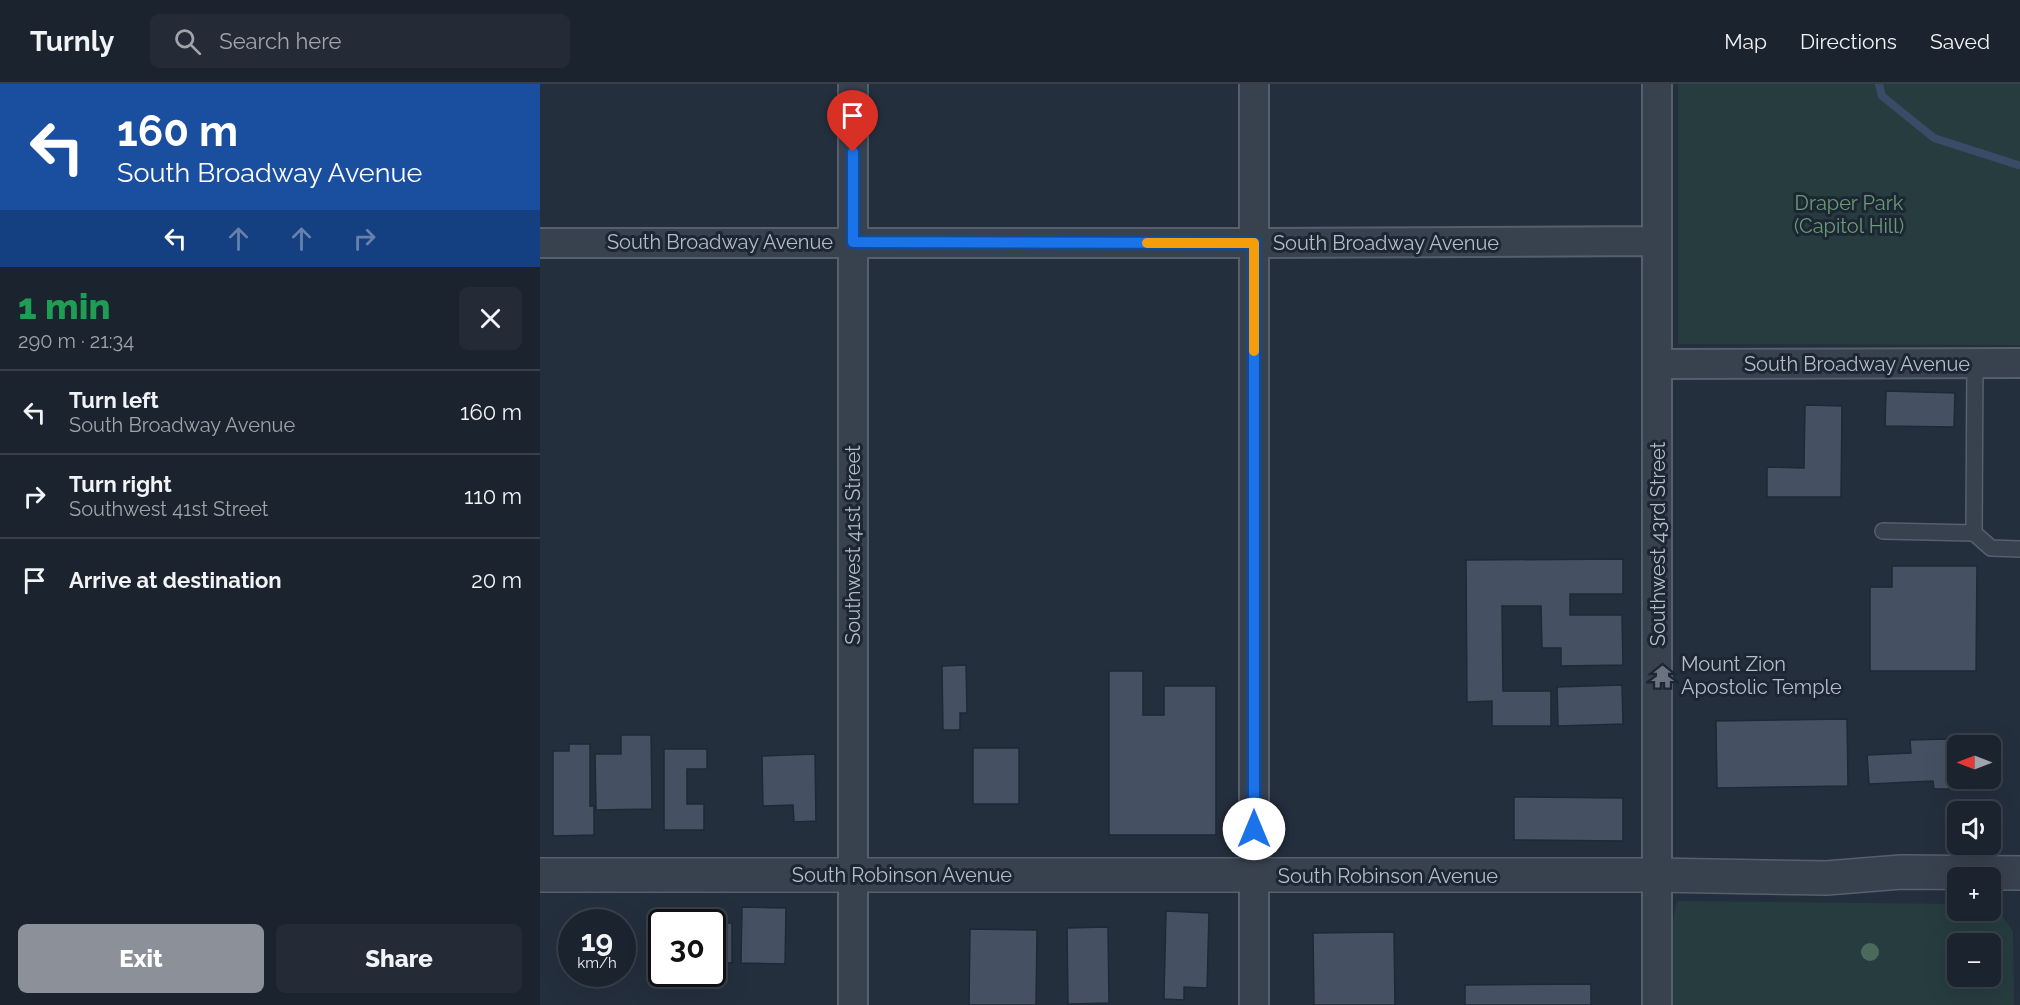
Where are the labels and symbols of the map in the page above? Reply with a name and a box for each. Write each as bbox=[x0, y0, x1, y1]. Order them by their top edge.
pin bbox=[827, 90, 878, 152]
park label: Draper Park (Capitol Hill) bbox=[1794, 191, 1904, 238]
street label: South Broadway Avenue bbox=[607, 230, 833, 254]
street label: South Broadway Avenue bbox=[1273, 231, 1499, 255]
street label: South Broadway Avenue bbox=[1744, 352, 1970, 376]
street label: Southwest 43rd Street bbox=[1646, 441, 1670, 646]
street label: Southwest 41st Street bbox=[841, 445, 865, 645]
place label: Mount Zion Apostolic Temple bbox=[1681, 652, 1842, 699]
temple icon: Mount Zion Apostolic Temple bbox=[1650, 663, 1676, 689]
north arrow bbox=[1947, 735, 2001, 789]
position arrow bbox=[1222, 797, 1286, 861]
street label: South Robinson Avenue bbox=[792, 863, 1012, 887]
street label: South Robinson Avenue bbox=[1278, 864, 1498, 888]
speed limit sign: 30 bbox=[648, 909, 726, 987]

